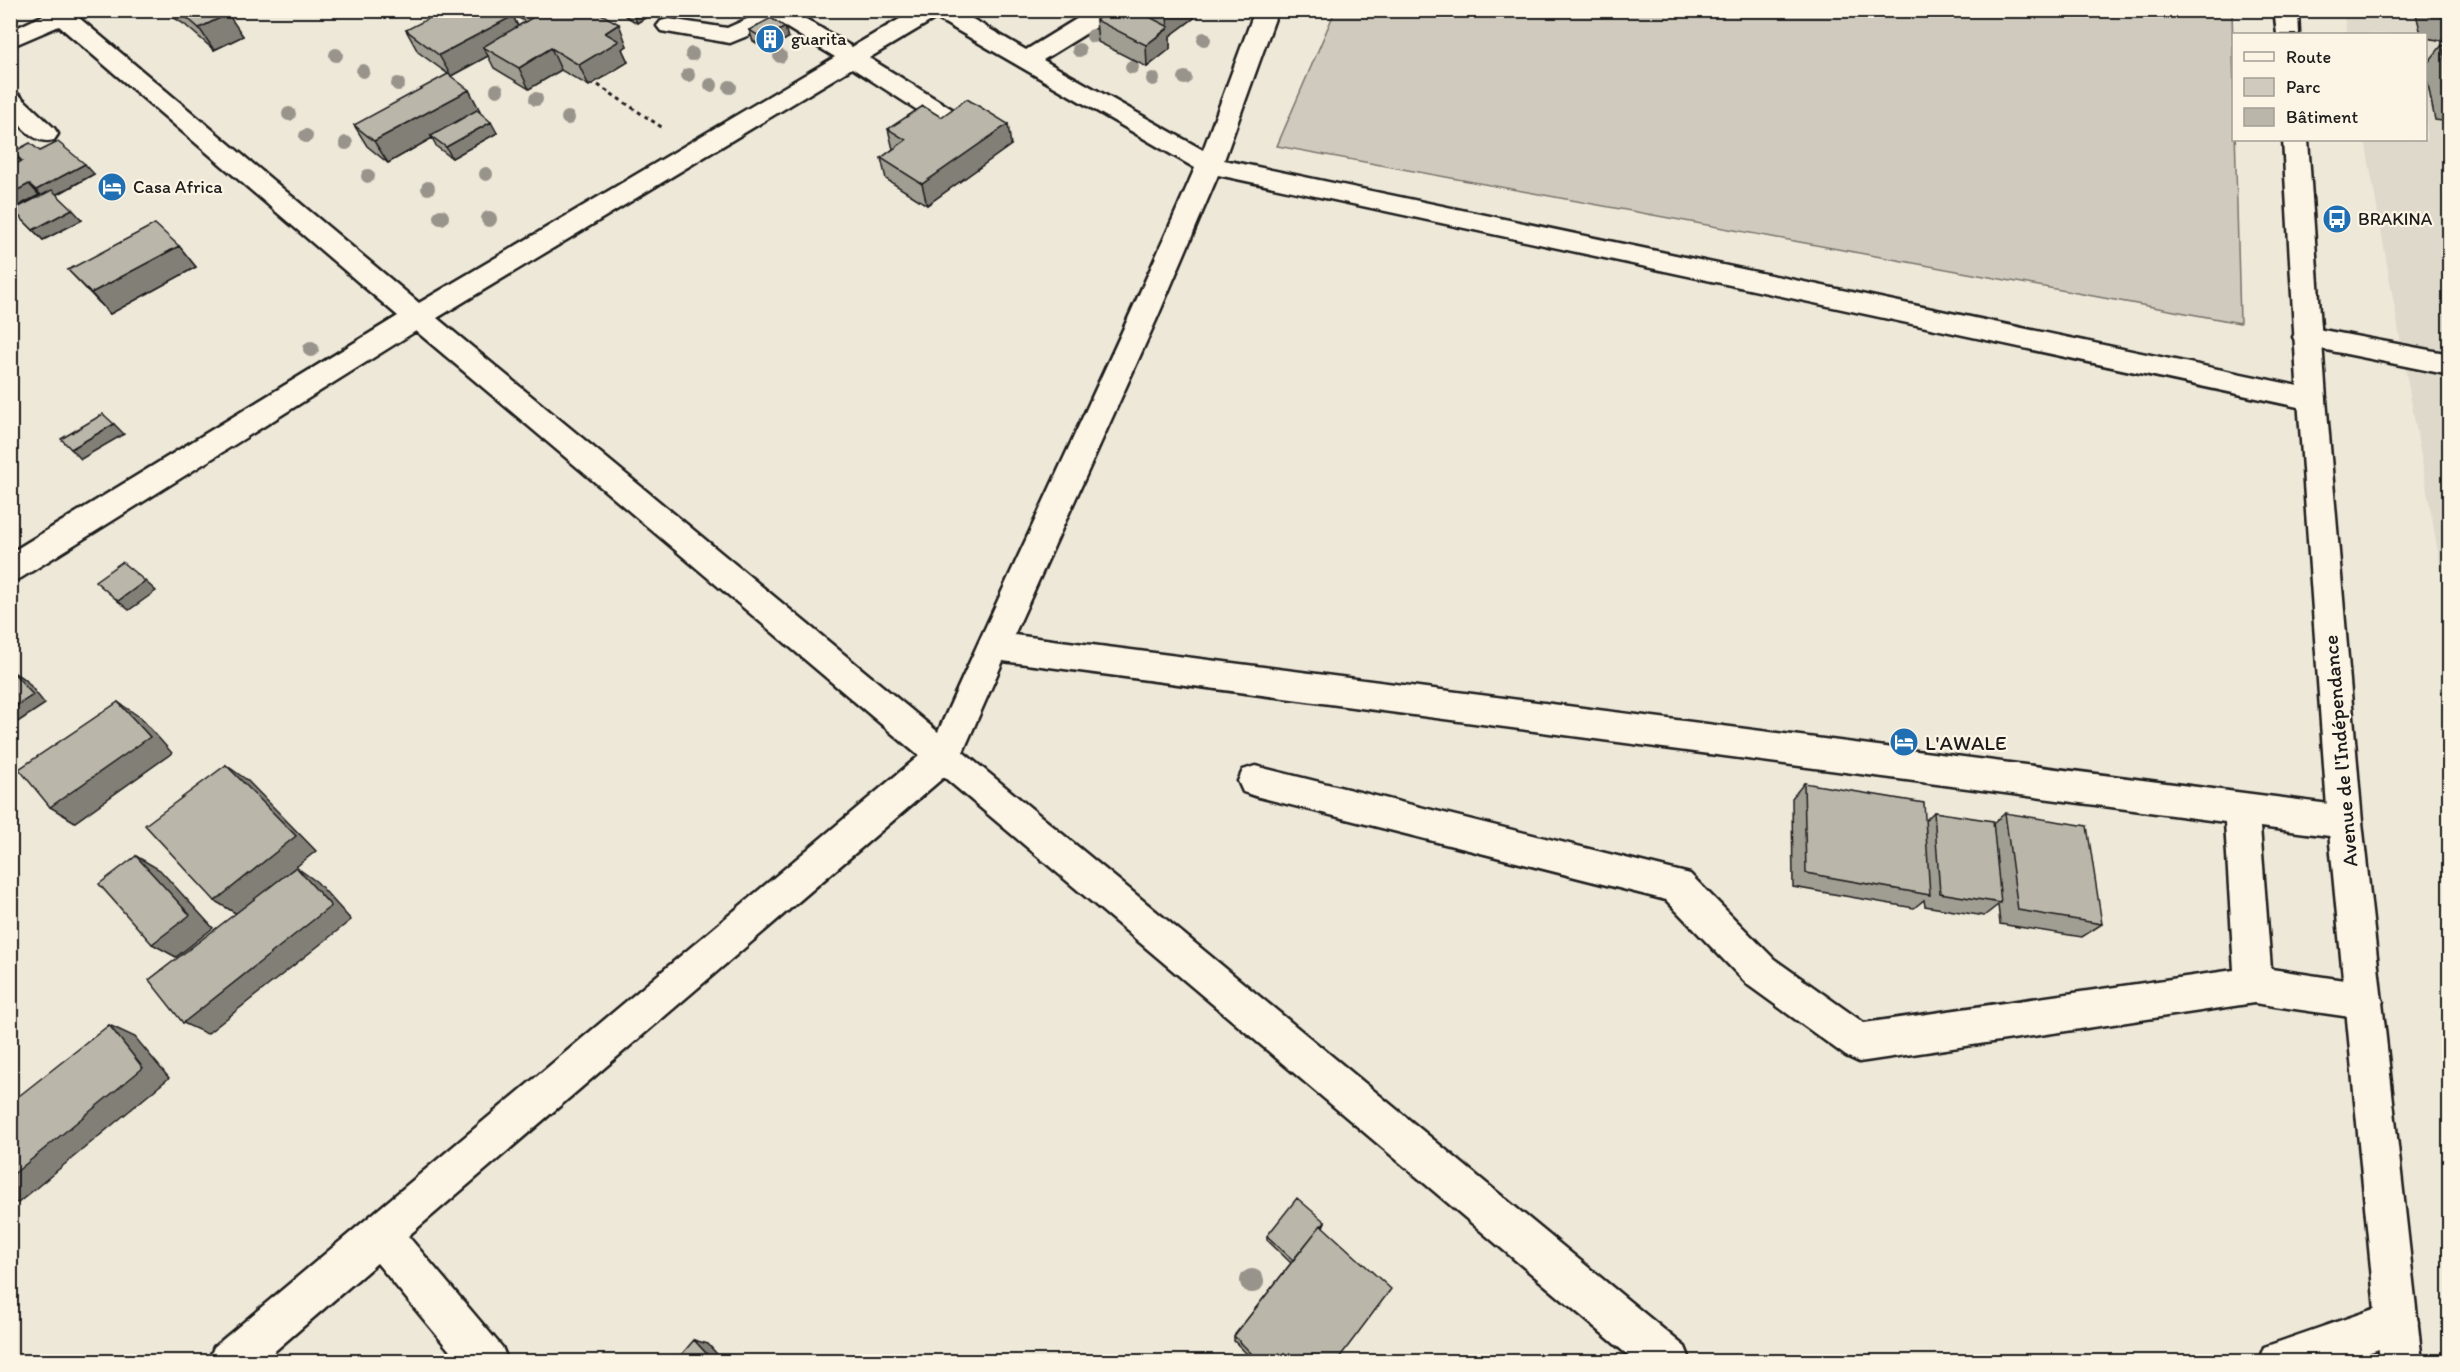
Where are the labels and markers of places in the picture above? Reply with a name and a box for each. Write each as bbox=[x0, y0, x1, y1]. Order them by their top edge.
building icon: guarita bbox=[754, 23, 786, 55]
place label: guarita bbox=[791, 28, 847, 50]
hotel icon: Casa Africa bbox=[96, 171, 128, 203]
place label: Casa Africa bbox=[133, 176, 223, 198]
bus stop icon: BRAKINA bbox=[2321, 203, 2353, 235]
place label: BRAKINA bbox=[2358, 208, 2433, 230]
hotel icon: L'AWALE bbox=[1888, 726, 1920, 758]
place label: L'AWALE bbox=[1925, 730, 2007, 755]

